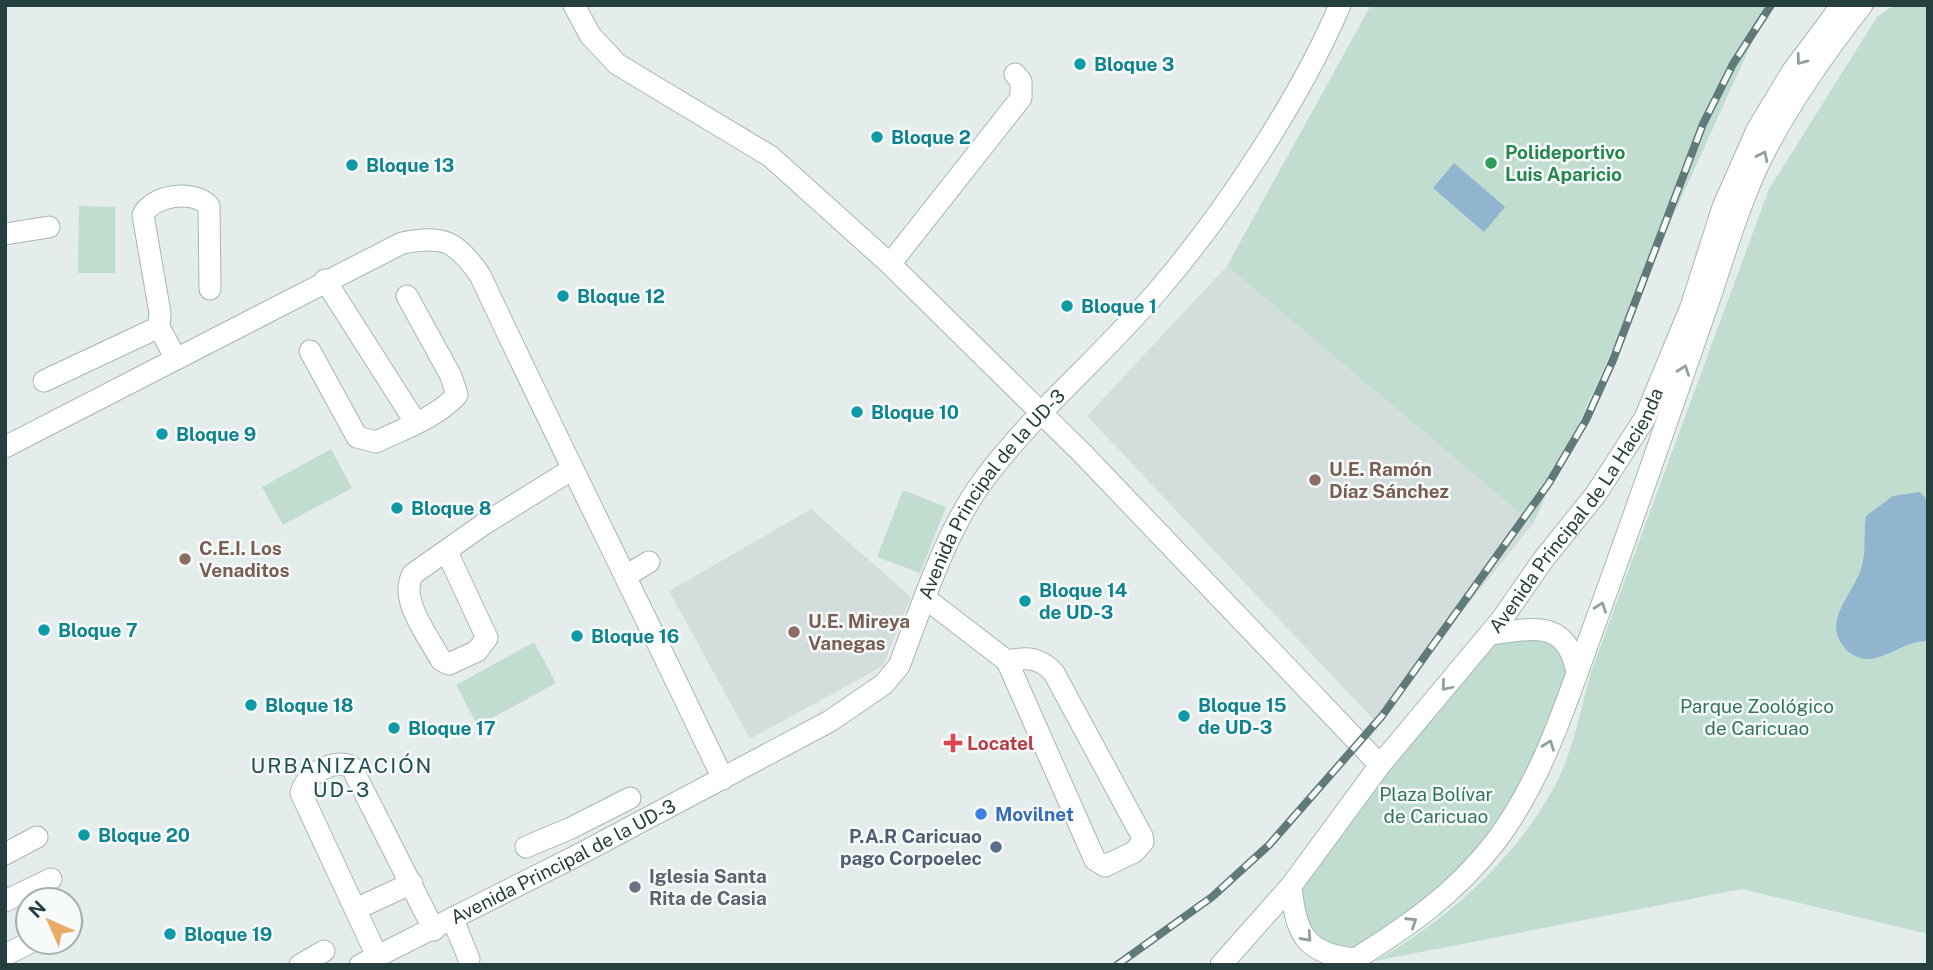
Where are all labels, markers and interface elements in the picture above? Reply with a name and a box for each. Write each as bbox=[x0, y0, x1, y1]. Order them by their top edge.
one-way arrow bbox=[1797, 52, 1809, 64]
place label: Bloque 3 bbox=[1094, 53, 1174, 75]
marker: Bloque 3 bbox=[1072, 56, 1088, 72]
place label: Bloque 2 bbox=[891, 126, 971, 148]
marker: Bloque 2 bbox=[869, 129, 885, 145]
place label: Polideportivo Luis Aparicio bbox=[1505, 141, 1626, 185]
one-way arrow bbox=[1754, 151, 1768, 164]
place label: Bloque 13 bbox=[366, 154, 454, 176]
marker: Polideportivo Luis Aparicio bbox=[1483, 155, 1499, 171]
marker: Bloque 13 bbox=[344, 157, 360, 173]
place label: Bloque 12 bbox=[577, 285, 665, 307]
marker: Bloque 12 bbox=[555, 288, 571, 304]
place label: Bloque 1 bbox=[1081, 295, 1157, 317]
marker: Bloque 1 bbox=[1059, 298, 1075, 314]
one-way arrow bbox=[1676, 364, 1690, 376]
street label: Avenida Principal de la UD-3 bbox=[914, 384, 1069, 602]
street label: Avenida Principal de La Hacienda bbox=[1484, 385, 1667, 637]
place label: Bloque 10 bbox=[871, 401, 959, 423]
marker: Bloque 10 bbox=[849, 404, 865, 420]
place label: Bloque 9 bbox=[176, 423, 256, 445]
marker: Bloque 9 bbox=[154, 426, 170, 442]
place label: U.E. Ramón Díaz Sánchez bbox=[1329, 458, 1449, 502]
marker: U.E. Ramón Díaz Sánchez bbox=[1307, 472, 1323, 488]
place label: Bloque 8 bbox=[411, 497, 491, 519]
marker: Bloque 8 bbox=[389, 500, 405, 516]
place label: C.E.I. Los Venaditos bbox=[199, 537, 289, 581]
marker: C.E.I. Los Venaditos bbox=[177, 551, 193, 567]
place label: Bloque 14 de UD-3 bbox=[1039, 579, 1127, 623]
marker: Bloque 14 de UD-3 bbox=[1017, 593, 1033, 609]
one-way arrow bbox=[1593, 602, 1607, 614]
place label: U.E. Mireya Vanegas bbox=[808, 610, 910, 654]
place label: Bloque 7 bbox=[58, 619, 138, 641]
marker: Bloque 7 bbox=[36, 622, 52, 638]
marker: U.E. Mireya Vanegas bbox=[786, 624, 802, 640]
place label: Bloque 16 bbox=[591, 625, 679, 647]
marker: Bloque 16 bbox=[569, 628, 585, 644]
one-way arrow bbox=[1442, 678, 1454, 691]
place label: Bloque 18 bbox=[265, 694, 354, 716]
place label: Bloque 15 de UD-3 bbox=[1198, 694, 1287, 738]
park label: Parque Zoológico de Caricuao bbox=[1680, 695, 1834, 739]
marker: Bloque 18 bbox=[243, 697, 259, 713]
marker: Bloque 15 de UD-3 bbox=[1176, 708, 1192, 724]
place label: Bloque 17 bbox=[408, 717, 496, 739]
marker: Bloque 17 bbox=[386, 720, 402, 736]
place label: Locatel bbox=[967, 732, 1034, 754]
marker: Locatel bbox=[945, 735, 961, 751]
one-way arrow bbox=[1541, 739, 1555, 751]
district label: URBANIZACIÓN UD-3 bbox=[251, 753, 433, 802]
park label: Plaza Bolívar de Caricuao bbox=[1379, 783, 1493, 827]
street label: Avenida Principal de la UD-3 bbox=[447, 794, 679, 928]
place label: Movilnet bbox=[995, 803, 1074, 825]
marker: Movilnet bbox=[973, 806, 989, 822]
place label: Bloque 20 bbox=[98, 824, 190, 846]
place label: P.A.R Caricuao pago Corpoelec bbox=[840, 825, 982, 869]
marker: Bloque 20 bbox=[76, 827, 92, 843]
marker: P.A.R Caricuao pago Corpoelec bbox=[988, 839, 1004, 855]
place label: Iglesia Santa Rita de Casia bbox=[649, 865, 767, 909]
marker: Iglesia Santa Rita de Casia bbox=[627, 879, 643, 895]
north arrow bbox=[14, 886, 84, 956]
text: N bbox=[24, 896, 50, 922]
one-way arrow bbox=[1404, 918, 1417, 930]
place label: Bloque 19 bbox=[184, 923, 272, 945]
marker: Bloque 19 bbox=[162, 926, 178, 942]
one-way arrow bbox=[1298, 929, 1311, 942]

